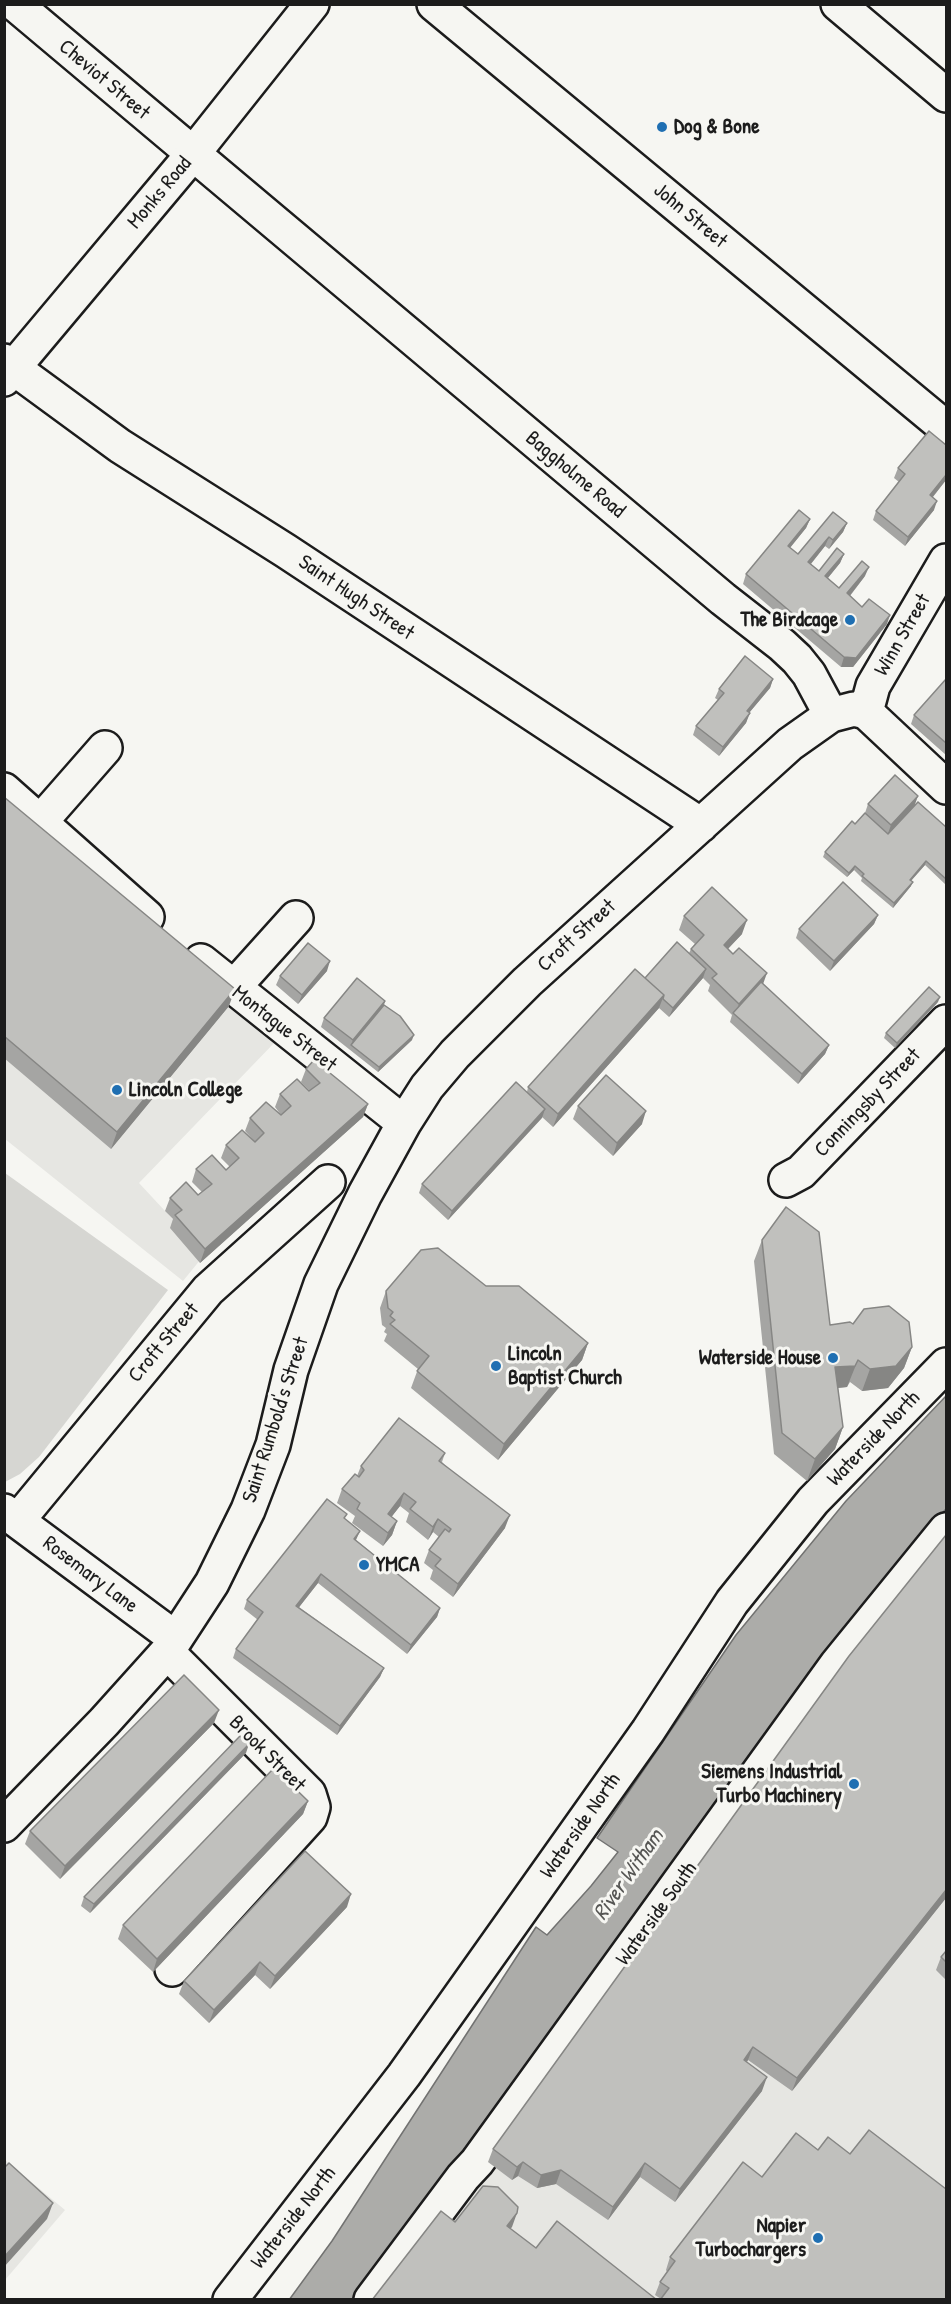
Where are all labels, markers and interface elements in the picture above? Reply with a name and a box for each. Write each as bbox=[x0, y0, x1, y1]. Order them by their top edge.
street label: Cheviot Street bbox=[53, 35, 155, 125]
place label: Dog & Bone bbox=[674, 114, 760, 140]
marker: Dog & Bone bbox=[655, 120, 669, 134]
street label: Monks Road bbox=[123, 152, 197, 234]
street label: John Street bbox=[648, 178, 732, 254]
street label: Baggholme Road bbox=[520, 426, 630, 524]
street label: Saint Hugh Street bbox=[293, 550, 419, 646]
street label: Winn Street bbox=[870, 590, 936, 680]
place label: The Birdcage bbox=[740, 607, 838, 633]
marker: The Birdcage bbox=[843, 613, 857, 627]
street label: Croft Street bbox=[533, 894, 621, 978]
street label: Montague Street bbox=[227, 980, 341, 1078]
street label: Conningsby Street bbox=[810, 1043, 926, 1163]
place label: Lincoln College bbox=[129, 1077, 243, 1103]
marker: Lincoln College bbox=[110, 1083, 124, 1097]
street label: Croft Street bbox=[123, 1298, 205, 1388]
street label: Saint Rumbold's Street bbox=[237, 1334, 315, 1506]
place label: Lincoln Baptist Church bbox=[508, 1341, 622, 1391]
place label: Waterside House bbox=[699, 1345, 821, 1371]
marker: Waterside House bbox=[826, 1351, 840, 1365]
marker: Lincoln Baptist Church bbox=[489, 1359, 503, 1373]
street label: Waterside North bbox=[822, 1386, 926, 1492]
street label: Rosemary Lane bbox=[37, 1531, 143, 1619]
place label: YMCA bbox=[376, 1552, 420, 1578]
marker: YMCA bbox=[357, 1558, 371, 1572]
street label: Brook Street bbox=[223, 1710, 311, 1798]
place label: Siemens Industrial Turbo Machinery bbox=[701, 1759, 842, 1809]
street label: Waterside North bbox=[535, 1768, 627, 1884]
marker: Siemens Industrial Turbo Machinery bbox=[847, 1777, 861, 1791]
water label: River Witham bbox=[588, 1824, 670, 1926]
street label: Waterside South bbox=[611, 1857, 703, 1971]
street label: Waterside North bbox=[246, 2162, 342, 2274]
place label: Napier Turbochargers bbox=[695, 2213, 806, 2263]
marker: Napier Turbochargers bbox=[811, 2231, 825, 2245]

